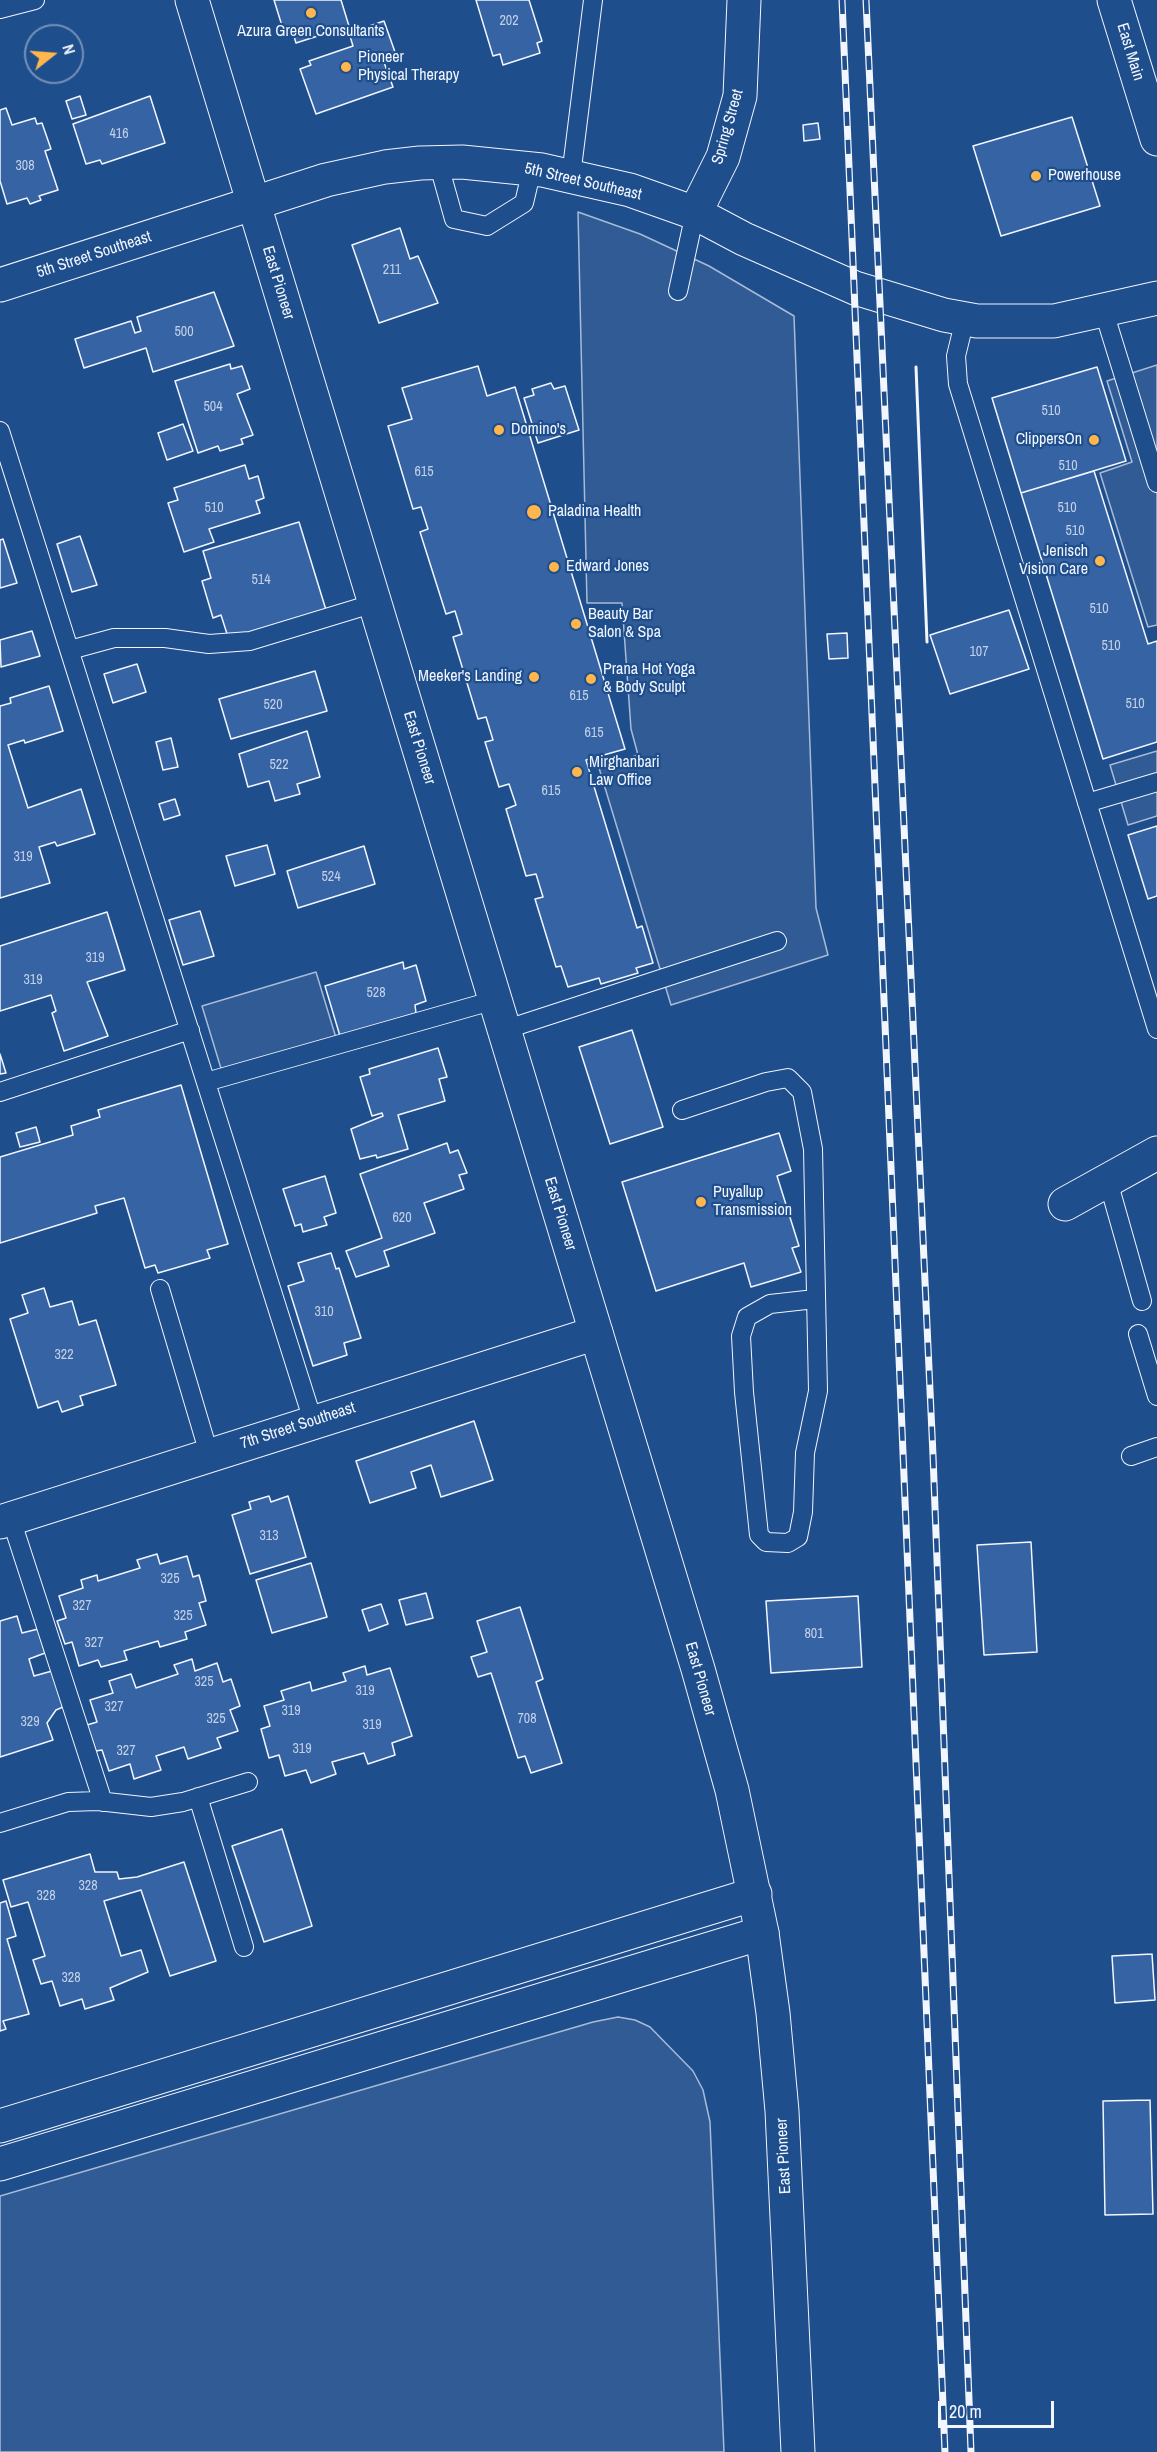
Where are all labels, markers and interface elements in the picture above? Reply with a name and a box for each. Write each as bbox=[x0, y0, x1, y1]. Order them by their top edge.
marker: Azura Green Consultants bbox=[304, 6, 318, 20]
house number: 202 bbox=[499, 13, 519, 29]
street label: East Main bbox=[1112, 21, 1148, 83]
place label: Azura Green Consultants bbox=[237, 22, 385, 42]
north arrow bbox=[24, 24, 84, 84]
text: N bbox=[57, 42, 81, 57]
place label: Pioneer Physical Therapy bbox=[358, 48, 459, 86]
marker: Pioneer Physical Therapy bbox=[339, 60, 353, 74]
street label: Spring Street bbox=[708, 87, 748, 167]
house number: 416 bbox=[109, 126, 129, 142]
house number: 308 bbox=[15, 158, 35, 174]
street label: 5th Street Southeast bbox=[523, 159, 643, 205]
place label: Powerhouse bbox=[1048, 166, 1121, 186]
marker: Powerhouse bbox=[1029, 169, 1043, 183]
street label: 5th Street Southeast bbox=[34, 227, 154, 283]
street label: East Pioneer bbox=[258, 244, 298, 322]
house number: 211 bbox=[383, 262, 401, 278]
house number: 500 bbox=[174, 324, 194, 340]
house number: 504 bbox=[203, 399, 223, 415]
house number: 510 bbox=[1041, 403, 1061, 419]
place label: Domino's bbox=[511, 420, 566, 440]
marker: Domino's bbox=[492, 423, 506, 437]
place label: ClippersOn bbox=[1016, 430, 1082, 450]
marker: ClippersOn bbox=[1087, 433, 1101, 447]
house number: 510 bbox=[1058, 458, 1078, 474]
house number: 615 bbox=[414, 464, 434, 480]
house number: 510 bbox=[204, 500, 224, 516]
house number: 510 bbox=[1057, 500, 1077, 516]
place label: Paladina Health bbox=[548, 502, 641, 522]
marker: Paladina Health bbox=[525, 503, 543, 521]
house number: 510 bbox=[1065, 523, 1085, 539]
place label: Jenisch Vision Care bbox=[1019, 542, 1088, 580]
marker: Jenisch Vision Care bbox=[1093, 554, 1107, 568]
place label: Edward Jones bbox=[566, 557, 649, 577]
marker: Edward Jones bbox=[547, 560, 561, 574]
house number: 514 bbox=[251, 572, 271, 588]
house number: 510 bbox=[1089, 601, 1109, 617]
place label: Beauty Bar Salon & Spa bbox=[588, 605, 661, 643]
marker: Beauty Bar Salon & Spa bbox=[569, 617, 583, 631]
house number: 510 bbox=[1101, 638, 1121, 654]
house number: 107 bbox=[969, 644, 989, 660]
place label: Prana Hot Yoga & Body Sculpt bbox=[603, 660, 695, 698]
place label: Meeker's Landing bbox=[418, 667, 522, 687]
marker: Meeker's Landing bbox=[527, 670, 541, 684]
marker: Prana Hot Yoga & Body Sculpt bbox=[584, 672, 598, 686]
house number: 615 bbox=[569, 688, 589, 704]
house number: 510 bbox=[1125, 696, 1145, 712]
house number: 520 bbox=[263, 697, 283, 713]
street label: East Pioneer bbox=[399, 709, 439, 787]
house number: 615 bbox=[584, 725, 604, 741]
place label: Mirghanbari Law Office bbox=[589, 753, 660, 791]
house number: 522 bbox=[269, 757, 289, 773]
marker: Mirghanbari Law Office bbox=[570, 765, 584, 779]
house number: 615 bbox=[541, 783, 561, 799]
house number: 319 bbox=[13, 849, 33, 865]
house number: 524 bbox=[321, 869, 341, 885]
house number: 319 bbox=[85, 950, 105, 966]
house number: 319 bbox=[23, 972, 43, 988]
house number: 528 bbox=[366, 985, 386, 1001]
street label: East Pioneer bbox=[540, 1175, 580, 1253]
place label: Puyallup Transmission bbox=[713, 1183, 792, 1221]
marker: Puyallup Transmission bbox=[694, 1195, 708, 1209]
house number: 620 bbox=[392, 1210, 412, 1226]
house number: 310 bbox=[314, 1304, 334, 1320]
house number: 322 bbox=[54, 1347, 74, 1363]
street label: 7th Street Southeast bbox=[238, 1398, 358, 1454]
house number: 313 bbox=[259, 1528, 279, 1544]
house number: 325 bbox=[160, 1571, 180, 1587]
house number: 327 bbox=[72, 1598, 92, 1614]
house number: 325 bbox=[173, 1608, 193, 1624]
house number: 801 bbox=[804, 1626, 824, 1642]
house number: 327 bbox=[84, 1635, 104, 1651]
street label: East Pioneer bbox=[680, 1640, 720, 1718]
house number: 325 bbox=[194, 1674, 214, 1690]
house number: 319 bbox=[355, 1683, 375, 1699]
house number: 327 bbox=[104, 1699, 124, 1715]
house number: 319 bbox=[281, 1703, 301, 1719]
house number: 325 bbox=[206, 1711, 226, 1727]
house number: 708 bbox=[517, 1711, 537, 1727]
house number: 329 bbox=[20, 1714, 40, 1730]
house number: 319 bbox=[362, 1717, 382, 1733]
house number: 319 bbox=[292, 1741, 312, 1757]
house number: 327 bbox=[116, 1743, 136, 1759]
house number: 328 bbox=[78, 1878, 98, 1894]
house number: 328 bbox=[36, 1888, 56, 1904]
house number: 328 bbox=[61, 1970, 81, 1986]
street label: East Pioneer bbox=[772, 2118, 796, 2194]
scale bar bbox=[941, 2389, 1056, 2427]
text: 20 m bbox=[949, 2399, 982, 2424]

